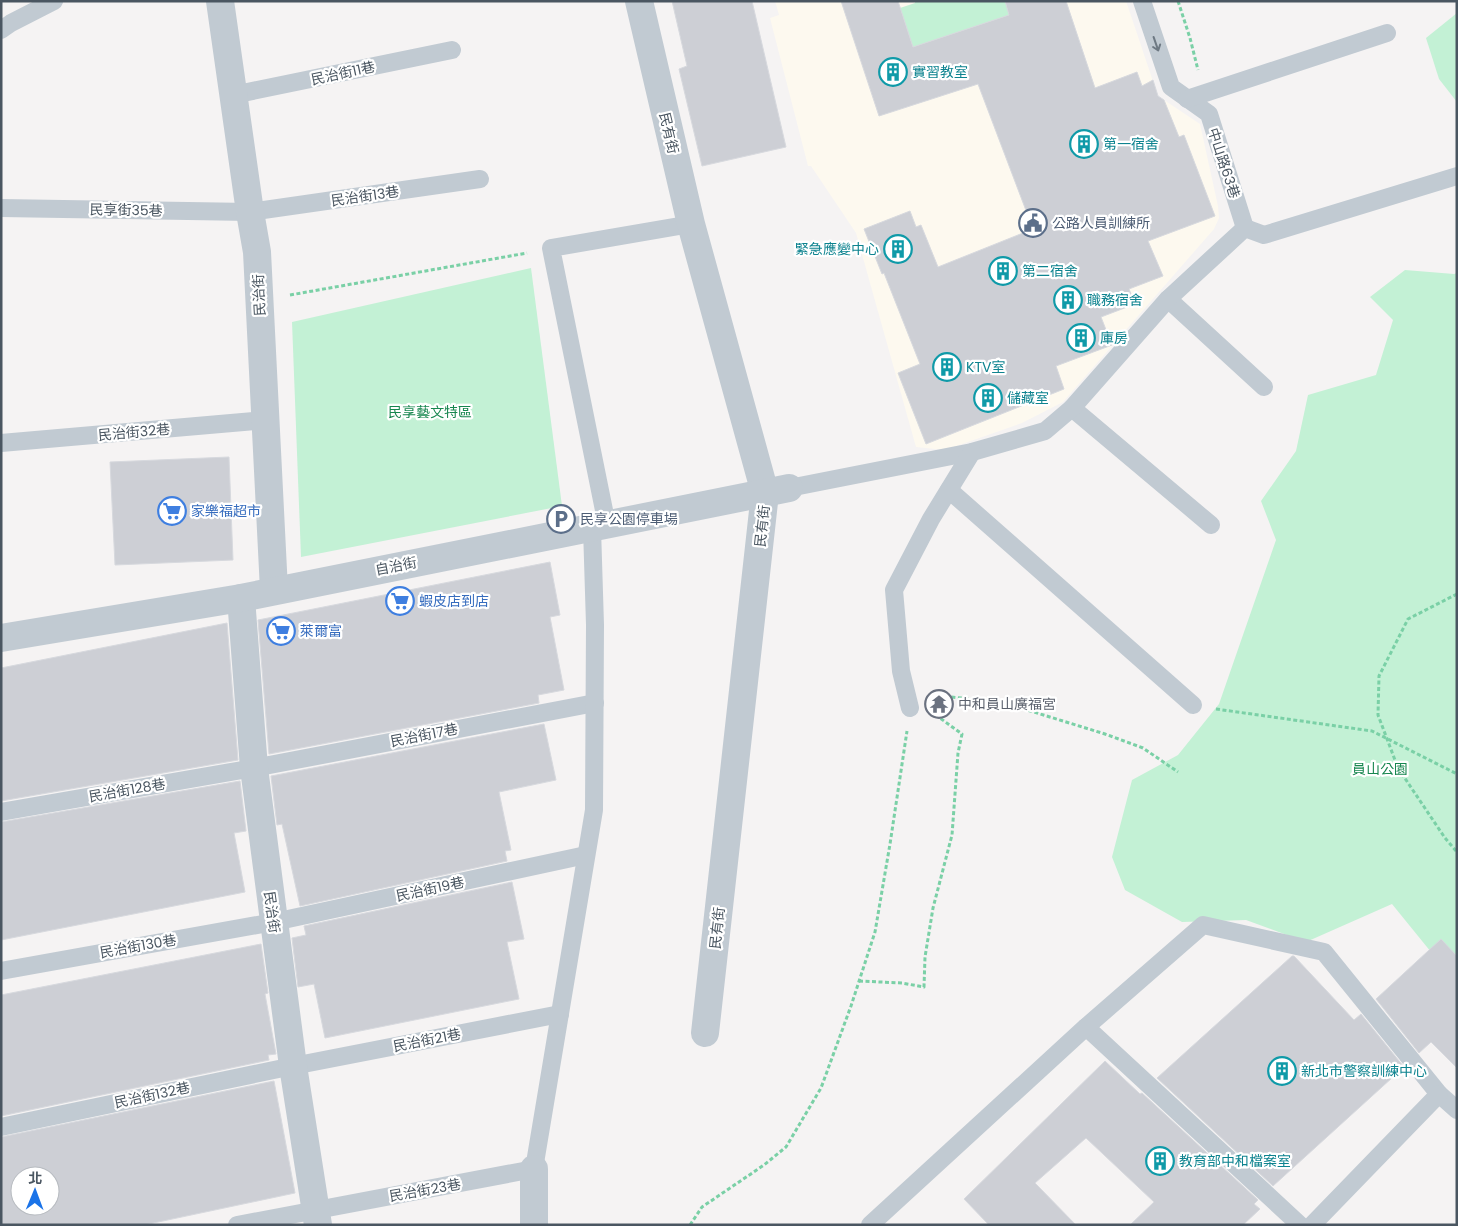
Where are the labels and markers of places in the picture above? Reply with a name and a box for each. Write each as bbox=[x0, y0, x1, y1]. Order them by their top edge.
building icon: 實習教室 bbox=[878, 57, 908, 87]
place label: 實習教室 bbox=[912, 62, 968, 82]
building icon: 第一宿舍 bbox=[1069, 129, 1099, 159]
place label: 第一宿舍 bbox=[1103, 134, 1159, 154]
public building icon: 公路人員訓練所 bbox=[1018, 208, 1048, 238]
place label: 公路人員訓練所 bbox=[1052, 213, 1150, 233]
building icon: 緊急應變中心 bbox=[883, 234, 913, 264]
place label: 緊急應變中心 bbox=[795, 239, 879, 259]
building icon: 第二宿舍 bbox=[988, 256, 1018, 286]
place label: 第二宿舍 bbox=[1022, 261, 1078, 281]
building icon: 職務宿舍 bbox=[1053, 285, 1083, 315]
place label: 職務宿舍 bbox=[1087, 290, 1143, 310]
building icon: 庫房 bbox=[1066, 323, 1096, 353]
place label: 庫房 bbox=[1100, 328, 1128, 348]
building icon: KTV室 bbox=[932, 352, 962, 382]
place label: KTV室 bbox=[966, 357, 1005, 377]
building icon: 儲藏室 bbox=[973, 383, 1003, 413]
place label: 儲藏室 bbox=[1007, 388, 1049, 408]
supermarket icon: 家樂福超市 bbox=[157, 496, 187, 526]
place label: 家樂福超市 bbox=[191, 501, 261, 521]
parking icon: 民享公園停車場 bbox=[546, 504, 576, 534]
place label: 民享公園停車場 bbox=[580, 509, 678, 529]
supermarket icon: 蝦皮店到店 bbox=[385, 586, 415, 616]
place label: 蝦皮店到店 bbox=[419, 591, 489, 611]
supermarket icon: 萊爾富 bbox=[266, 616, 296, 646]
place label: 萊爾富 bbox=[300, 621, 342, 641]
temple icon: 中和員山廣福宮 bbox=[924, 689, 954, 719]
place label: 中和員山廣福宮 bbox=[958, 694, 1056, 714]
building icon: 新北市警察訓練中心 bbox=[1267, 1056, 1297, 1086]
place label: 新北市警察訓練中心 bbox=[1301, 1061, 1427, 1081]
building icon: 教育部中和檔案室 bbox=[1145, 1146, 1175, 1176]
place label: 教育部中和檔案室 bbox=[1179, 1151, 1291, 1171]

